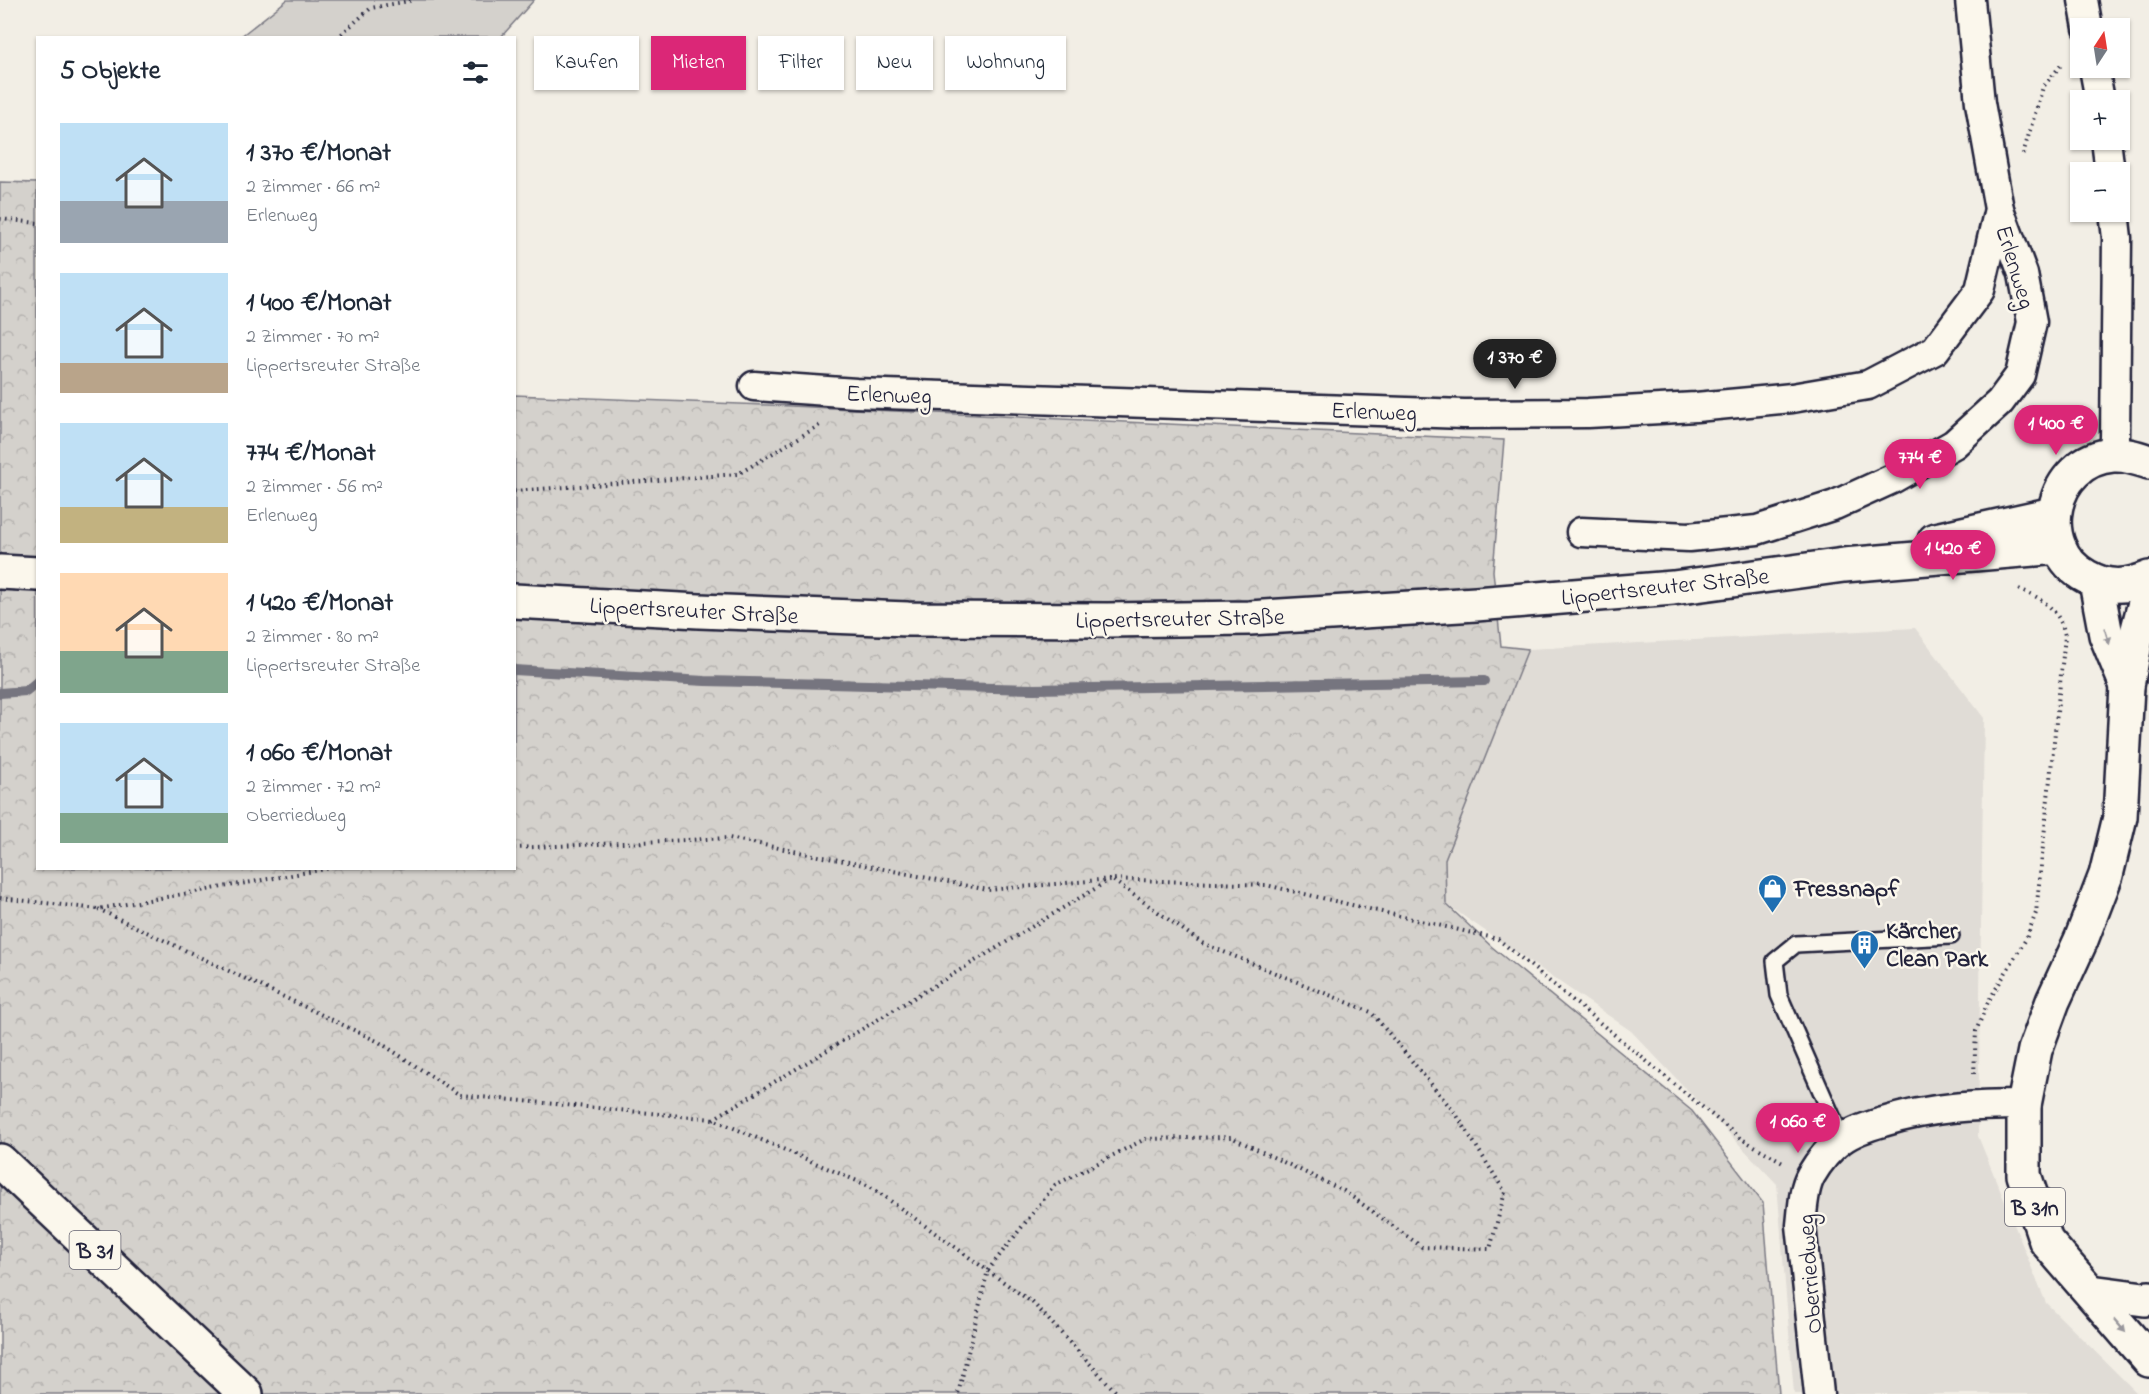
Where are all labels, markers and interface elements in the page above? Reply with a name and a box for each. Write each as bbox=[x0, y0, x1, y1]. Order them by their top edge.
north arrow bbox=[2070, 18, 2130, 78]
map controls bbox=[2070, 18, 2130, 222]
chip: Kaufen bbox=[534, 36, 639, 90]
chip: Mieten bbox=[651, 36, 746, 90]
chip: Filter bbox=[758, 36, 844, 90]
chip: Neu bbox=[856, 36, 933, 90]
chip: Wohnung bbox=[945, 36, 1066, 90]
text: 5 Objekte bbox=[60, 53, 160, 91]
icon: filters bbox=[459, 56, 492, 89]
button: + bbox=[2070, 90, 2130, 150]
text: 1 370 €/Monat bbox=[246, 135, 391, 173]
icon: home bbox=[108, 147, 180, 219]
button: − bbox=[2070, 162, 2130, 222]
text: 2 Zimmer · 66 m² bbox=[246, 173, 380, 202]
text: Erlenweg bbox=[246, 202, 318, 231]
street label: Erlenweg bbox=[1984, 222, 2043, 314]
text: 1 400 €/Monat bbox=[246, 285, 392, 323]
icon: home bbox=[108, 297, 180, 369]
text: 2 Zimmer · 70 m² bbox=[246, 323, 380, 352]
pin: 1 370 € bbox=[1460, 339, 1570, 390]
text: 1 370 € bbox=[1487, 344, 1543, 373]
text: Lippertsreuter Straße bbox=[246, 352, 420, 381]
street label: Erlenweg bbox=[845, 378, 932, 415]
street label: Erlenweg bbox=[1330, 395, 1417, 432]
pin: 1 400 € bbox=[2001, 405, 2111, 456]
text: 1 400 € bbox=[2028, 410, 2084, 439]
text: 774 €/Monat bbox=[246, 435, 376, 473]
pin: 774 € bbox=[1878, 439, 1962, 490]
text: 774 € bbox=[1898, 444, 1942, 473]
icon: home bbox=[108, 447, 180, 519]
text: 2 Zimmer · 56 m² bbox=[246, 473, 383, 502]
text: Erlenweg bbox=[246, 502, 318, 531]
pin: 1 420 € bbox=[1898, 530, 2008, 581]
text: 1 420 € bbox=[1924, 535, 1982, 564]
street label: Lippertsreuter Straße bbox=[1559, 560, 1771, 617]
text: 1 420 €/Monat bbox=[246, 585, 393, 623]
street label: Lippertsreuter Straße bbox=[589, 590, 799, 635]
icon: home bbox=[108, 597, 180, 669]
street label: Lippertsreuter Straße bbox=[1075, 601, 1285, 640]
text: 2 Zimmer · 80 m² bbox=[246, 623, 379, 652]
one-way arrow bbox=[2103, 627, 2112, 645]
text: Lippertsreuter Straße bbox=[246, 652, 420, 681]
text: 1 060 €/Monat bbox=[246, 735, 392, 773]
icon: home bbox=[108, 747, 180, 819]
text: 2 Zimmer · 72 m² bbox=[246, 773, 381, 802]
text: Oberriedweg bbox=[246, 802, 346, 831]
shop icon: Fressnapf bbox=[1757, 872, 1789, 914]
place label: Fressnapf bbox=[1793, 873, 1900, 908]
place label: Kärcher Clean Park bbox=[1886, 915, 1989, 978]
building icon: Kärcher Clean Park bbox=[1849, 928, 1881, 970]
pin: 1 060 € bbox=[1743, 1103, 1853, 1154]
text: 1 060 € bbox=[1770, 1108, 1826, 1137]
road number: B 31n bbox=[2005, 1188, 2065, 1226]
street label: Oberriedweg bbox=[1790, 1213, 1833, 1335]
road number: B 31 bbox=[70, 1231, 121, 1269]
one-way arrow bbox=[2113, 1318, 2126, 1333]

